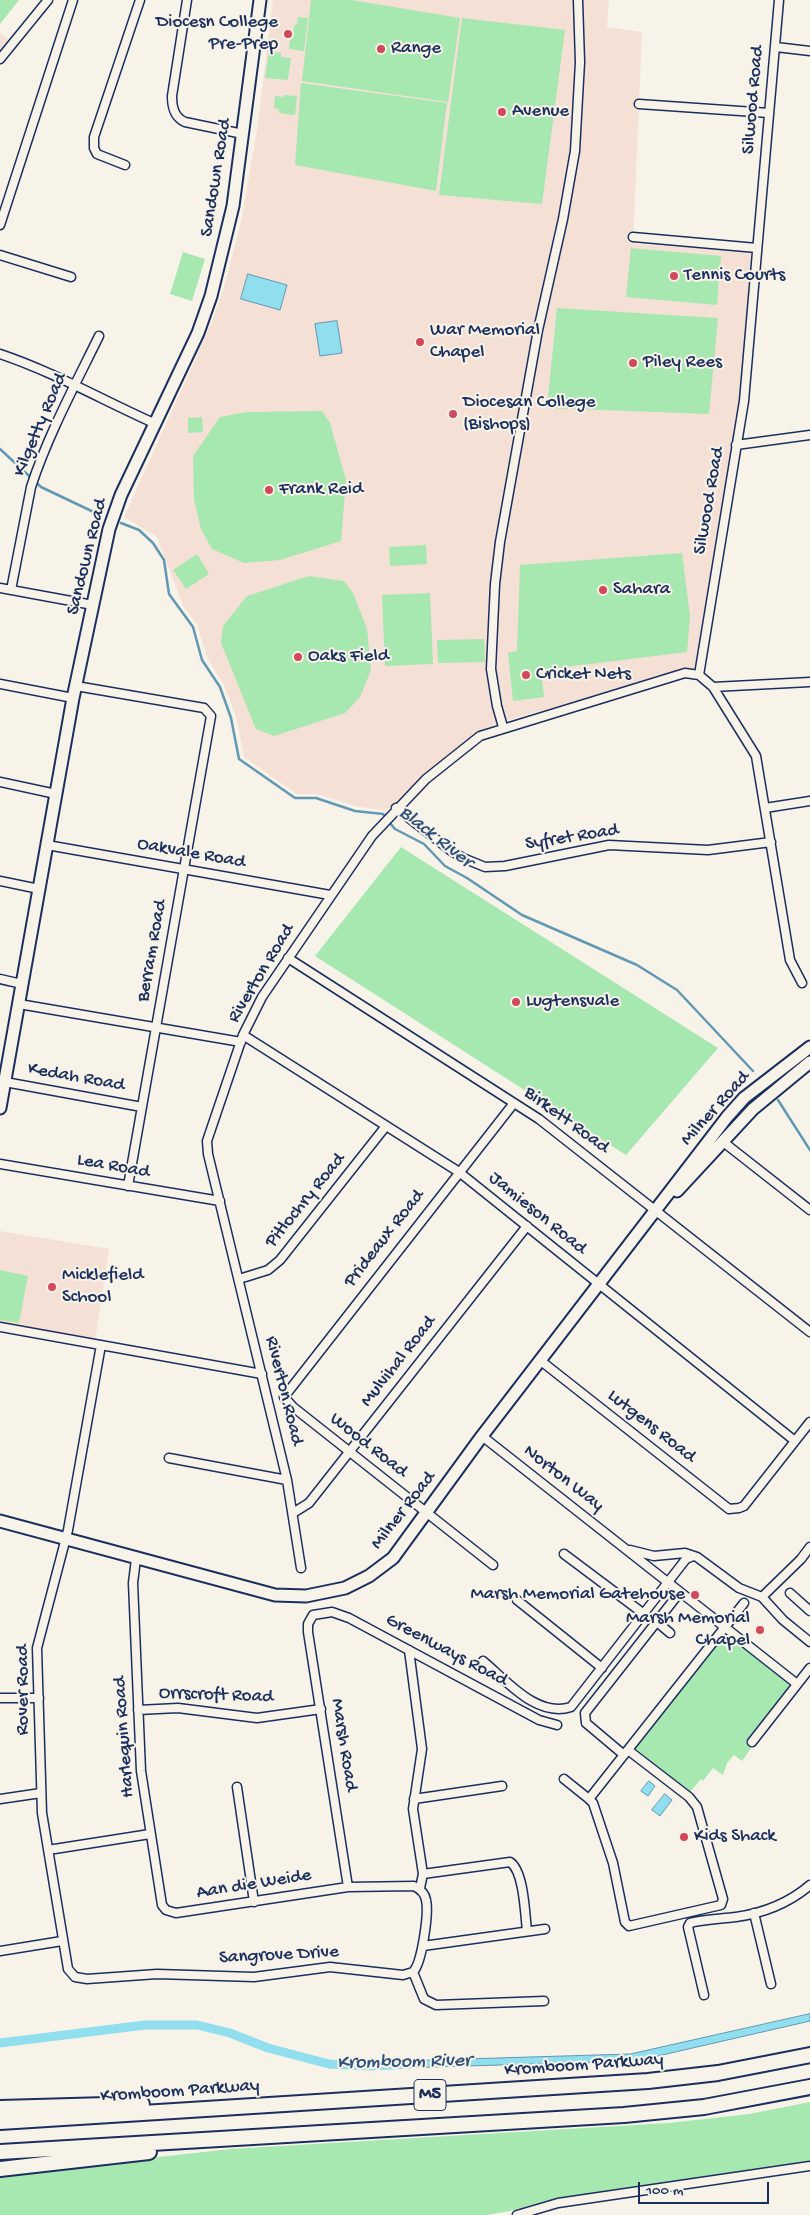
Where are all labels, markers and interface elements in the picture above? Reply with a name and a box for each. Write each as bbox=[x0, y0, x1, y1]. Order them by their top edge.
place label: Diocesn College Pre-Prep bbox=[156, 12, 278, 56]
marker: Diocesn College Pre-Prep bbox=[282, 28, 294, 40]
place label: Range bbox=[391, 38, 441, 60]
marker: Range bbox=[375, 43, 387, 55]
street label: Silwood Road bbox=[738, 45, 770, 155]
place label: Avenue bbox=[512, 101, 569, 123]
marker: Avenue bbox=[496, 106, 508, 118]
street label: Sandown Road bbox=[196, 117, 238, 239]
place label: Tennis Courts bbox=[684, 265, 785, 287]
marker: Tennis Courts bbox=[668, 270, 680, 282]
place label: War Memorial Chapel bbox=[430, 320, 540, 364]
marker: War Memorial Chapel bbox=[414, 336, 426, 348]
place label: Piley Rees bbox=[643, 352, 722, 374]
marker: Piley Rees bbox=[627, 357, 639, 369]
street label: Kilgetty Road bbox=[9, 370, 73, 480]
place label: Diocesan College (Bishops) bbox=[463, 392, 596, 436]
marker: Diocesan College (Bishops) bbox=[447, 408, 459, 420]
street label: Silwood Road bbox=[689, 445, 731, 557]
place label: Frank Reid bbox=[279, 479, 363, 501]
marker: Frank Reid bbox=[263, 484, 275, 496]
street label: Sandown Road bbox=[63, 496, 113, 618]
place label: Sahara bbox=[613, 579, 670, 601]
marker: Sahara bbox=[597, 584, 609, 596]
place label: Oaks Field bbox=[308, 646, 389, 668]
marker: Oaks Field bbox=[292, 651, 304, 663]
place label: Cricket Nets bbox=[536, 664, 631, 686]
marker: Cricket Nets bbox=[520, 669, 532, 681]
water label: Black River bbox=[393, 802, 477, 874]
street label: Syfret Road bbox=[524, 819, 620, 857]
street label: Oakvale Road bbox=[135, 833, 247, 875]
street label: Berram Road bbox=[133, 898, 173, 1004]
street label: Riverton Road bbox=[223, 920, 301, 1028]
place label: Lugtensvale bbox=[526, 991, 619, 1013]
marker: Lugtensvale bbox=[510, 996, 522, 1008]
street label: Kedah Road bbox=[26, 1058, 126, 1098]
street label: Milner Road bbox=[676, 1067, 756, 1151]
street label: Birkett Road bbox=[519, 1082, 613, 1160]
street label: Lea Road bbox=[75, 1149, 151, 1185]
street label: Pitlochry Road bbox=[261, 1149, 351, 1253]
street label: Jamieson Road bbox=[483, 1167, 591, 1261]
street label: Prideaux Road bbox=[340, 1186, 430, 1292]
place label: Micklefield School bbox=[62, 1265, 143, 1309]
marker: Micklefield School bbox=[46, 1281, 58, 1293]
street label: Mulvihal Road bbox=[356, 1312, 442, 1412]
street label: Riverton Road bbox=[258, 1334, 308, 1448]
street label: Lutgens Road bbox=[602, 1385, 700, 1469]
street label: Wood Road bbox=[324, 1408, 412, 1484]
street label: Norton Way bbox=[518, 1440, 608, 1518]
street label: Milner Road bbox=[366, 1467, 442, 1555]
place label: Marsh Memorial Gatehouse bbox=[471, 1584, 685, 1606]
marker: Marsh Memorial Gatehouse bbox=[689, 1589, 701, 1601]
place label: Marsh Memorial Chapel bbox=[626, 1608, 750, 1652]
street label: Greenways Road bbox=[381, 1609, 511, 1693]
marker: Marsh Memorial Chapel bbox=[754, 1624, 766, 1636]
street label: Rover Road bbox=[13, 1645, 35, 1735]
street label: Harlequin Road bbox=[109, 1676, 141, 1798]
street label: Orrscroft Road bbox=[158, 1683, 274, 1709]
street label: Marsh Road bbox=[324, 1697, 362, 1793]
place label: Kids Shack bbox=[694, 1826, 776, 1848]
marker: Kids Shack bbox=[678, 1831, 690, 1843]
street label: Aan die Weide bbox=[195, 1865, 313, 1905]
street label: Sangrove Drive bbox=[219, 1941, 339, 1971]
street label: Kromboom Parkway bbox=[504, 2049, 664, 2083]
water label: Kromboom River bbox=[337, 2050, 471, 2076]
street label: Kromboom Parkway bbox=[100, 2075, 260, 2109]
road number: M5 bbox=[414, 2080, 446, 2110]
scale bar bbox=[640, 2172, 771, 2204]
text: 100 m bbox=[646, 2182, 683, 2200]

